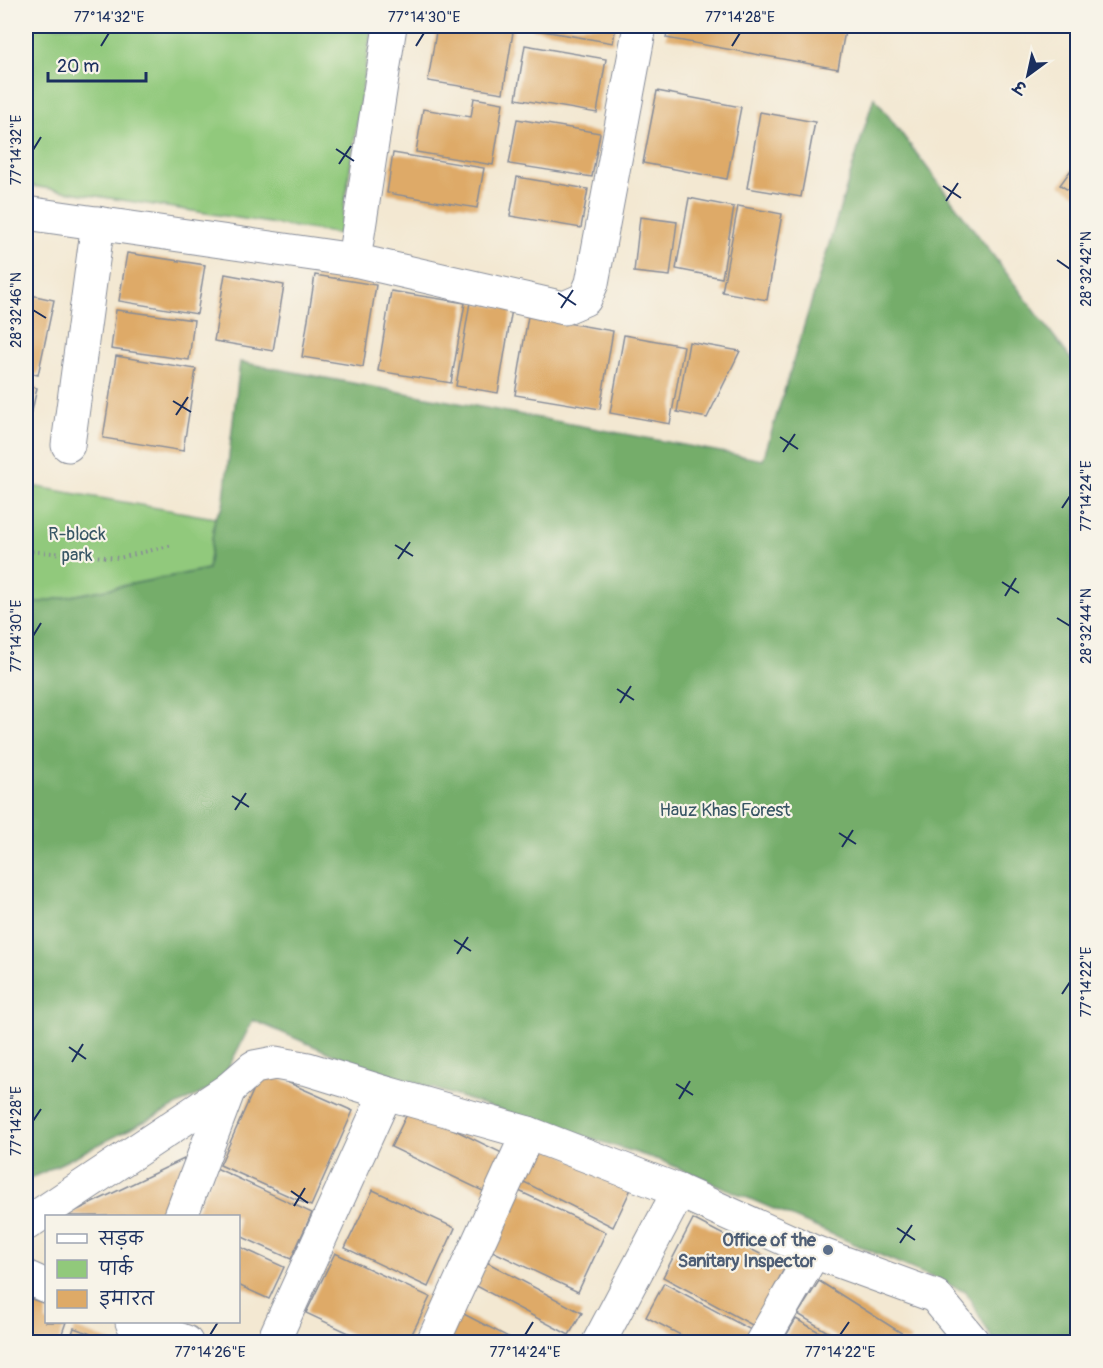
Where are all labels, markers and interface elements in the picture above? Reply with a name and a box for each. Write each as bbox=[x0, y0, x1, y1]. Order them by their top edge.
text: 77°14'32"E bbox=[74, 8, 145, 27]
text: 77°14'30"E bbox=[388, 8, 460, 27]
text: 77°14'28"E bbox=[705, 8, 775, 27]
scale bar bbox=[48, 45, 146, 83]
north arrow bbox=[998, 45, 1058, 105]
text: 20 m bbox=[57, 55, 99, 78]
text: उ bbox=[1009, 75, 1032, 99]
text: 77°14'32"E bbox=[7, 114, 26, 185]
text: 28°32'42"N bbox=[1077, 231, 1096, 307]
text: 28°32'46"N bbox=[7, 272, 26, 348]
text: 77°14'24"E bbox=[1077, 460, 1096, 531]
park label: R-block park bbox=[48, 523, 106, 567]
text: 28°32'44"N bbox=[1077, 588, 1096, 664]
text: 77°14'30"E bbox=[7, 600, 26, 672]
park label: Hauz Khas Forest bbox=[659, 799, 791, 822]
text: 77°14'22"E bbox=[1077, 946, 1096, 1017]
text: 77°14'28"E bbox=[7, 1086, 26, 1156]
legend bbox=[45, 1215, 240, 1323]
text: सड़क bbox=[98, 1228, 144, 1251]
place label: Office of the Sanitary Inspector bbox=[678, 1229, 817, 1273]
marker: Office of the Sanitary Inspector bbox=[821, 1243, 835, 1257]
text: पार्क bbox=[98, 1255, 134, 1281]
text: इमारत bbox=[99, 1288, 155, 1311]
text: 77°14'26"E bbox=[175, 1343, 246, 1362]
text: 77°14'24"E bbox=[490, 1343, 561, 1362]
text: 77°14'22"E bbox=[805, 1343, 876, 1362]

